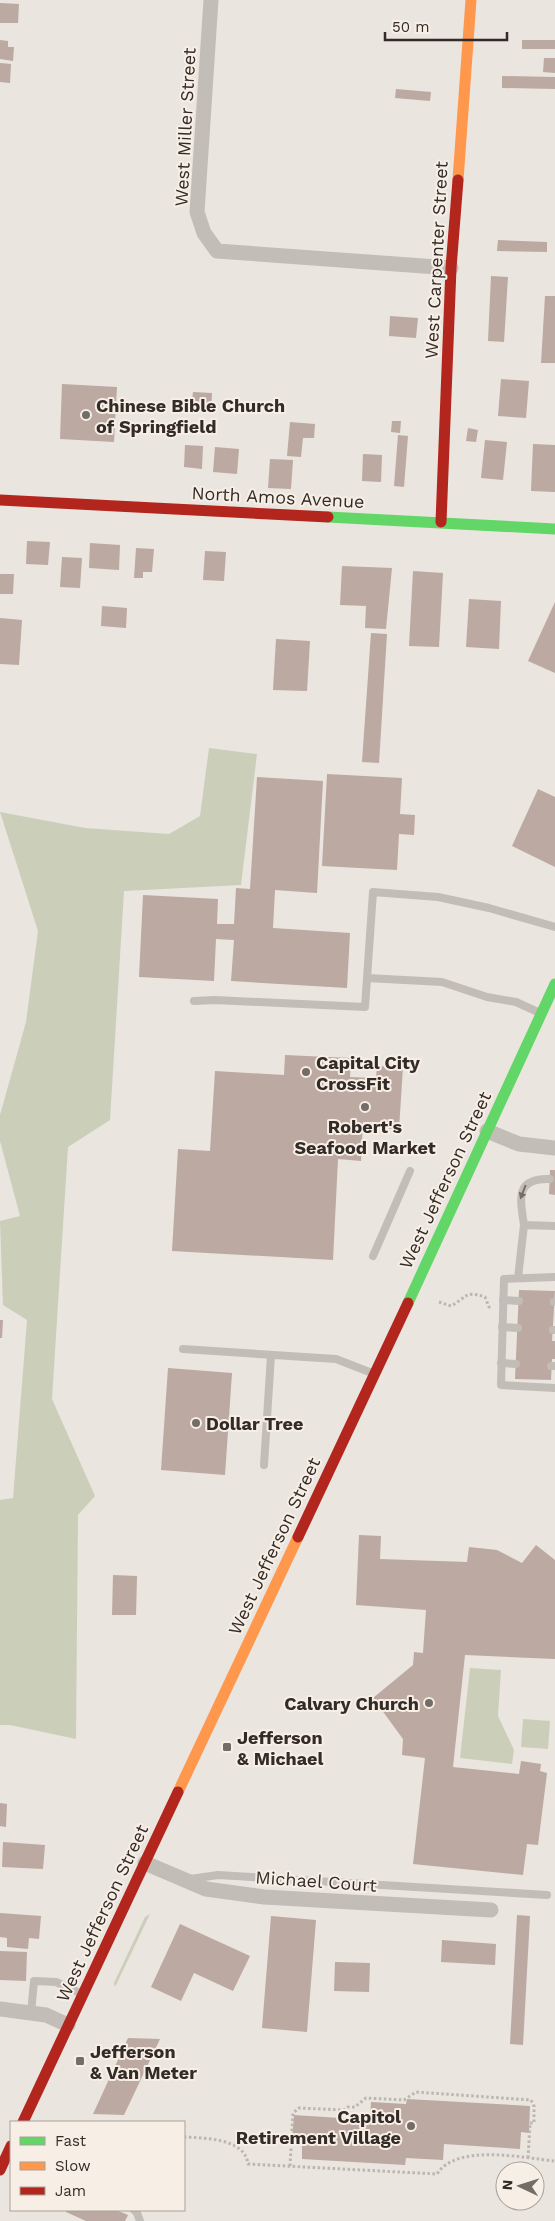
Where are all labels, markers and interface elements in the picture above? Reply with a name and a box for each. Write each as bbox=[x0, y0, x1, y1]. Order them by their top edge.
scale bar bbox=[385, 10, 508, 42]
text: 50 m bbox=[392, 18, 429, 36]
street label: West Miller Street bbox=[170, 47, 200, 207]
street label: West Carpenter Street bbox=[420, 160, 452, 359]
place label: Chinese Bible Church of Springfield bbox=[96, 395, 285, 437]
marker: Chinese Bible Church of Springfield bbox=[80, 409, 92, 421]
street label: North Amos Avenue bbox=[191, 482, 365, 512]
place label: Capital City CrossFit bbox=[316, 1052, 421, 1094]
marker: Capital City CrossFit bbox=[300, 1066, 312, 1078]
street label: West Jefferson Street bbox=[395, 1088, 496, 1272]
marker: Robert's Seafood Market bbox=[359, 1101, 371, 1113]
place label: Robert's Seafood Market bbox=[294, 1116, 436, 1158]
one-way arrow bbox=[519, 1185, 527, 1200]
place label: Dollar Tree bbox=[206, 1413, 303, 1434]
marker: Dollar Tree bbox=[190, 1417, 202, 1429]
street label: West Jefferson Street bbox=[224, 1454, 325, 1638]
place label: Calvary Church bbox=[284, 1693, 419, 1714]
marker: Calvary Church bbox=[423, 1697, 435, 1709]
place label: Jefferson & Michael bbox=[237, 1727, 324, 1769]
marker: Jefferson & Michael bbox=[221, 1741, 233, 1753]
street label: West Jefferson Street bbox=[52, 1821, 153, 2005]
street label: Michael Court bbox=[255, 1866, 378, 1896]
place label: Jefferson & Van Meter bbox=[90, 2041, 197, 2083]
marker: Jefferson & Van Meter bbox=[74, 2055, 86, 2067]
place label: Capitol Retirement Village bbox=[236, 2106, 401, 2148]
marker: Capitol Retirement Village bbox=[405, 2120, 417, 2132]
legend bbox=[10, 2121, 185, 2211]
text: Fast bbox=[55, 2132, 87, 2150]
text: Slow bbox=[55, 2157, 91, 2175]
north arrow bbox=[495, 2161, 545, 2211]
text: N bbox=[499, 2179, 515, 2191]
text: Jam bbox=[55, 2182, 86, 2200]

